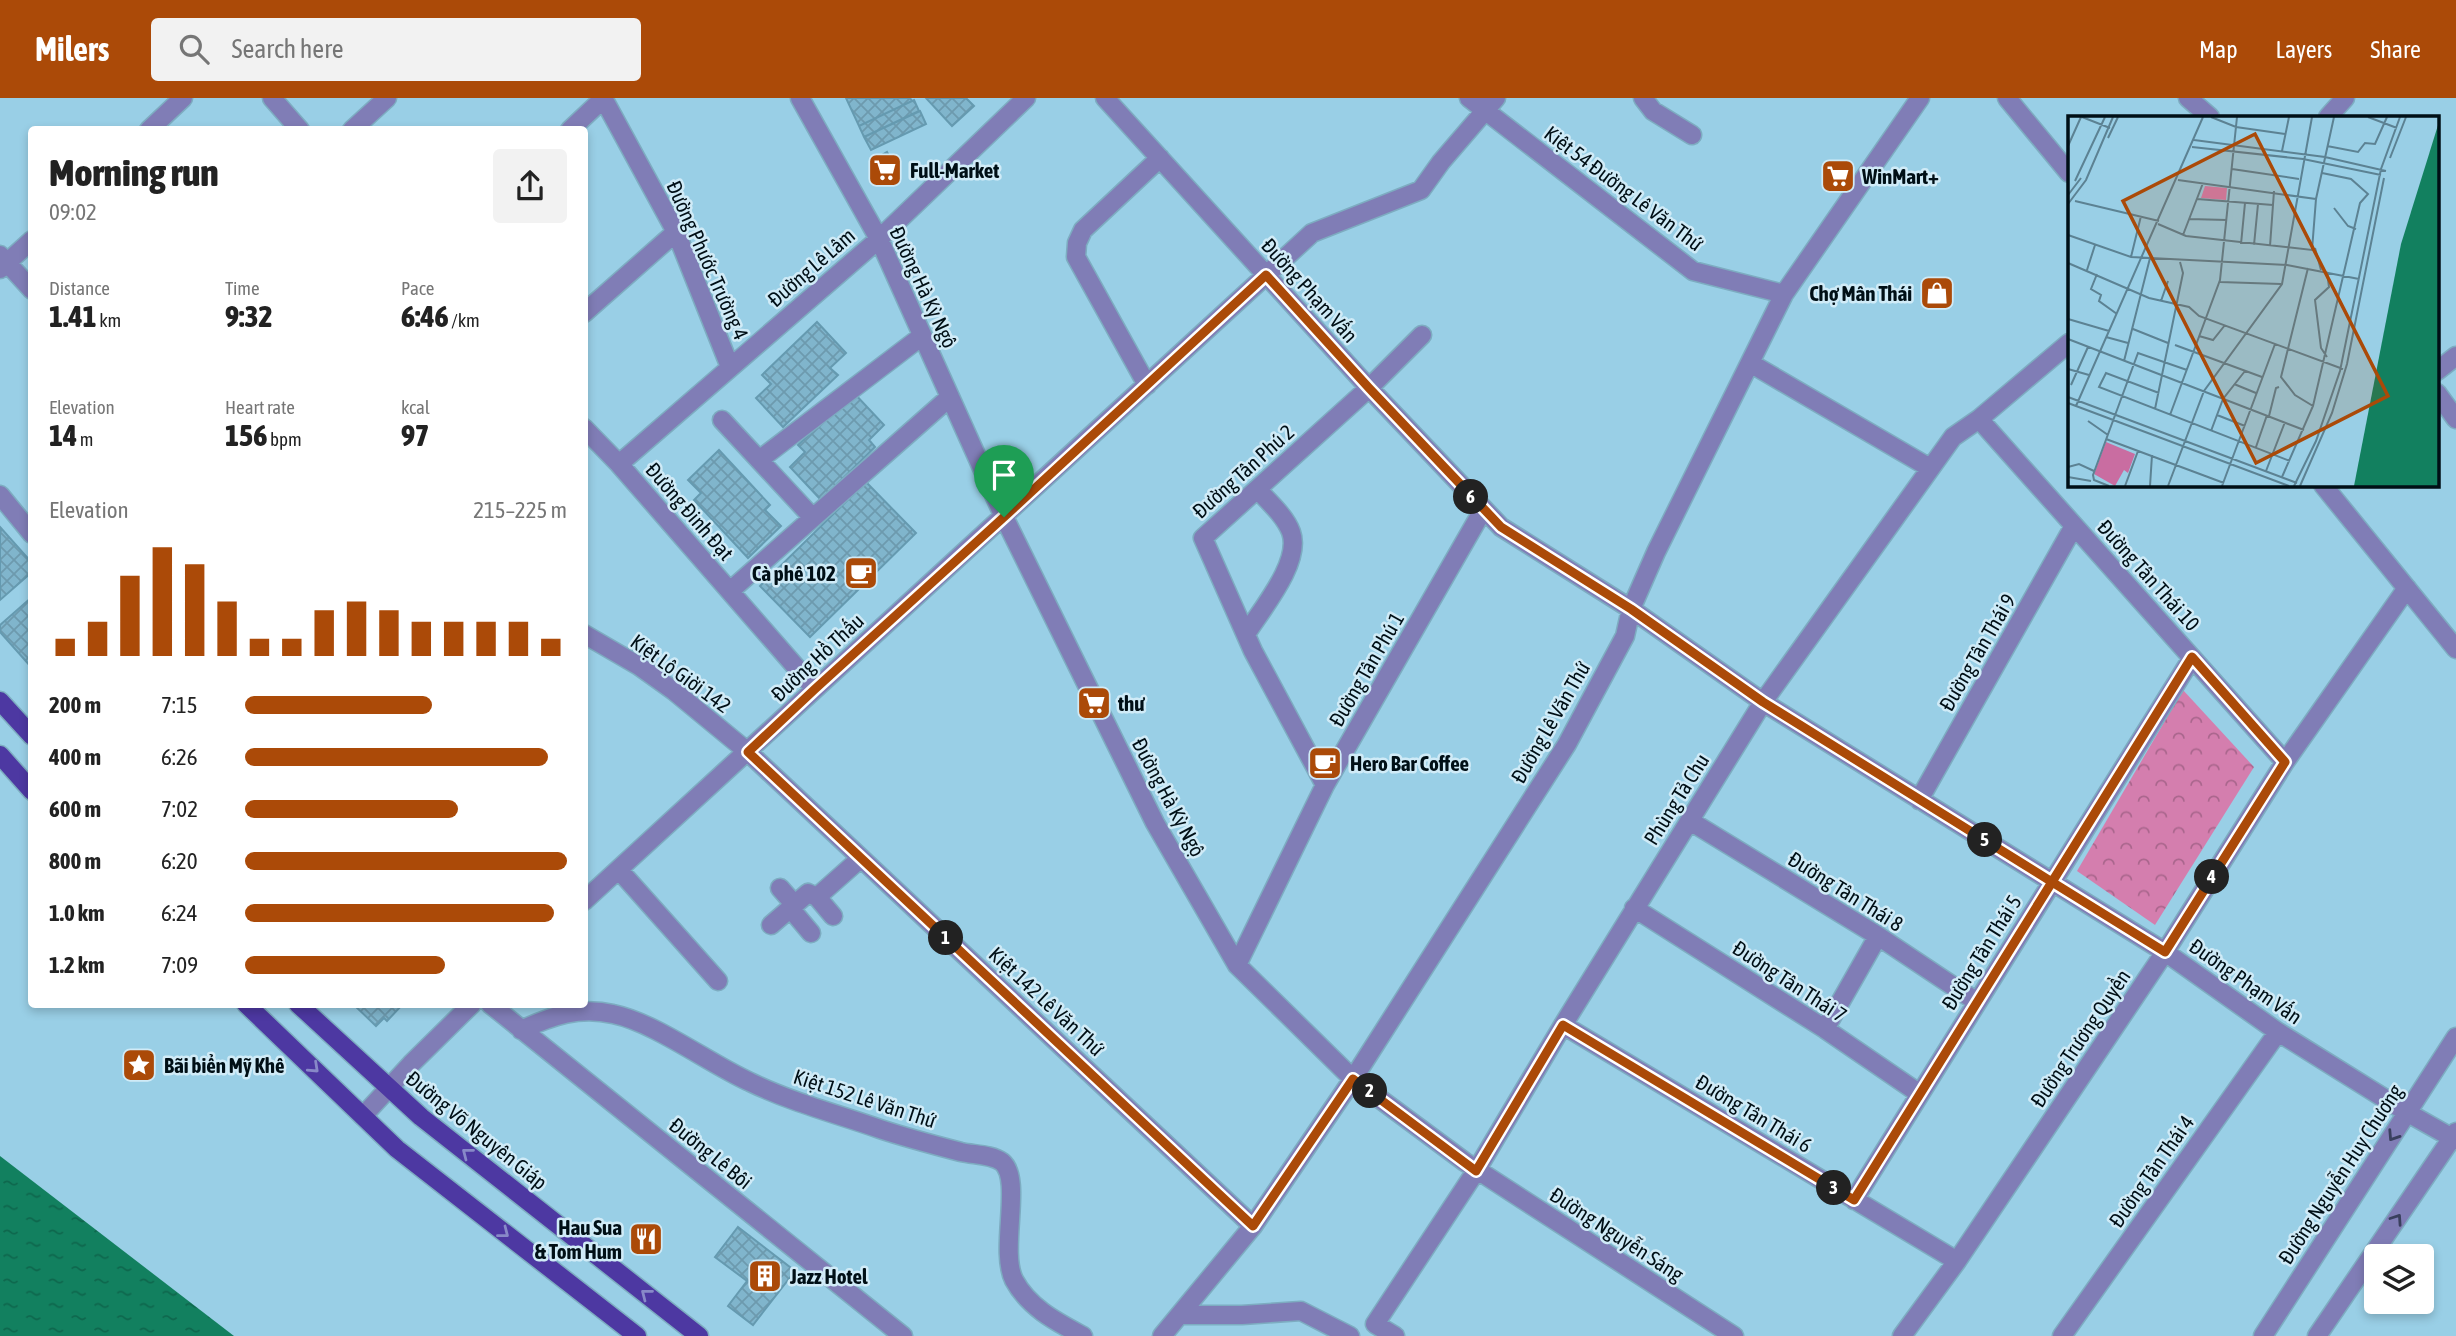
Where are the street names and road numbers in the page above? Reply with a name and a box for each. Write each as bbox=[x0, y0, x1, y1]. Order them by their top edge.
street label: Kiệt 54 Đường Lê Văn Thứ bbox=[1540, 121, 1709, 256]
street label: Đường Phước Trường 4 bbox=[662, 177, 754, 343]
street label: Đường Lê Lâm bbox=[763, 223, 859, 311]
street label: Đường Hà Kỳ Ngộ bbox=[885, 223, 963, 351]
street label: Đường Phạm Vấn bbox=[1257, 233, 1363, 347]
street label: Đường Tân Phú 2 bbox=[1187, 419, 1299, 523]
street label: Đường Đinh Đạt bbox=[641, 457, 739, 565]
street label: Đường Tân Thái 10 bbox=[2093, 515, 2205, 635]
street label: Đường Tân Thái 9 bbox=[1934, 589, 2020, 715]
street label: Đường Hồ Thấu bbox=[766, 608, 868, 706]
street label: Đường Tân Phú 1 bbox=[1324, 608, 1408, 730]
street label: Kiệt Lộ Giời 142 bbox=[626, 629, 736, 717]
street label: Đường Lê Văn Thứ bbox=[1506, 656, 1595, 787]
street label: Đường Hà Kỳ Ngộ bbox=[1128, 734, 1210, 860]
street label: Phùng Tả Chu bbox=[1639, 749, 1713, 849]
street label: Đường Tân Thái 8 bbox=[1784, 846, 1908, 936]
street label: Đường Tân Thái 5 bbox=[1936, 890, 2026, 1014]
street label: Đường Phạm Vấn bbox=[2185, 933, 2307, 1029]
street label: Đường Tân Thái 7 bbox=[1729, 935, 1851, 1027]
street label: Kiệt 142 Lê Văn Thứ bbox=[985, 942, 1110, 1061]
street label: Đường Trương Quyền bbox=[2025, 965, 2135, 1111]
street label: Kiệt 152 Lê Văn Thứ bbox=[791, 1064, 940, 1133]
street label: Đường Võ Nguyên Giáp bbox=[402, 1066, 552, 1194]
street label: Đường Tân Thái 6 bbox=[1692, 1069, 1816, 1157]
street label: Đường Nguyễn Huy Chương bbox=[2273, 1080, 2407, 1268]
street label: Đường Tân Thái 4 bbox=[2104, 1110, 2198, 1231]
street label: Đường Lê Bôi bbox=[665, 1113, 757, 1193]
street label: Đường Nguyễn Sáng bbox=[1546, 1182, 1688, 1286]

